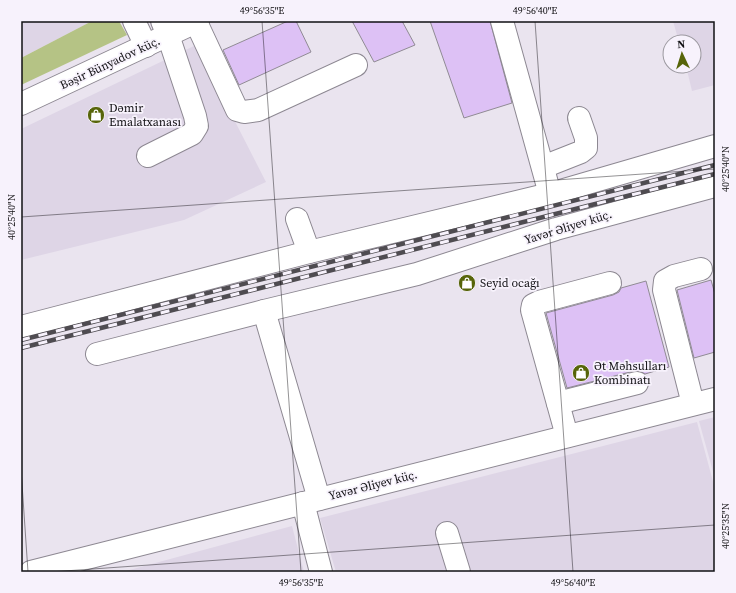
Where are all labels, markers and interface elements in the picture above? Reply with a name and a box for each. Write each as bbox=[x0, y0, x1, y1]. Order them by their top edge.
text: 49°56'35"E bbox=[240, 4, 284, 17]
text: 49°56'40"E bbox=[513, 4, 557, 17]
street label: Bəşir Bünyadov küç. bbox=[57, 33, 163, 93]
north arrow bbox=[662, 34, 702, 74]
text: N bbox=[677, 37, 686, 52]
place label: Dəmir Emalatxanası bbox=[109, 100, 181, 130]
shop icon: Dəmir Emalatxanası bbox=[86, 105, 106, 125]
text: 40°25'40"N bbox=[719, 146, 732, 192]
text: 40°25'40"N bbox=[5, 194, 18, 240]
street label: Yavər Əliyev küç. bbox=[522, 206, 614, 248]
shop icon: Seyid ocağı bbox=[457, 273, 477, 293]
place label: Seyid ocağı bbox=[480, 275, 540, 291]
place label: Ət Məhsulları Kombinatı bbox=[594, 358, 667, 388]
shop icon: Ət Məhsulları Kombinatı bbox=[571, 363, 591, 383]
street label: Yavər Əliyev küç. bbox=[327, 466, 419, 504]
text: 40°25'35"N bbox=[719, 503, 732, 549]
text: 49°56'35"E bbox=[279, 576, 323, 589]
text: 49°56'40"E bbox=[551, 576, 595, 589]

